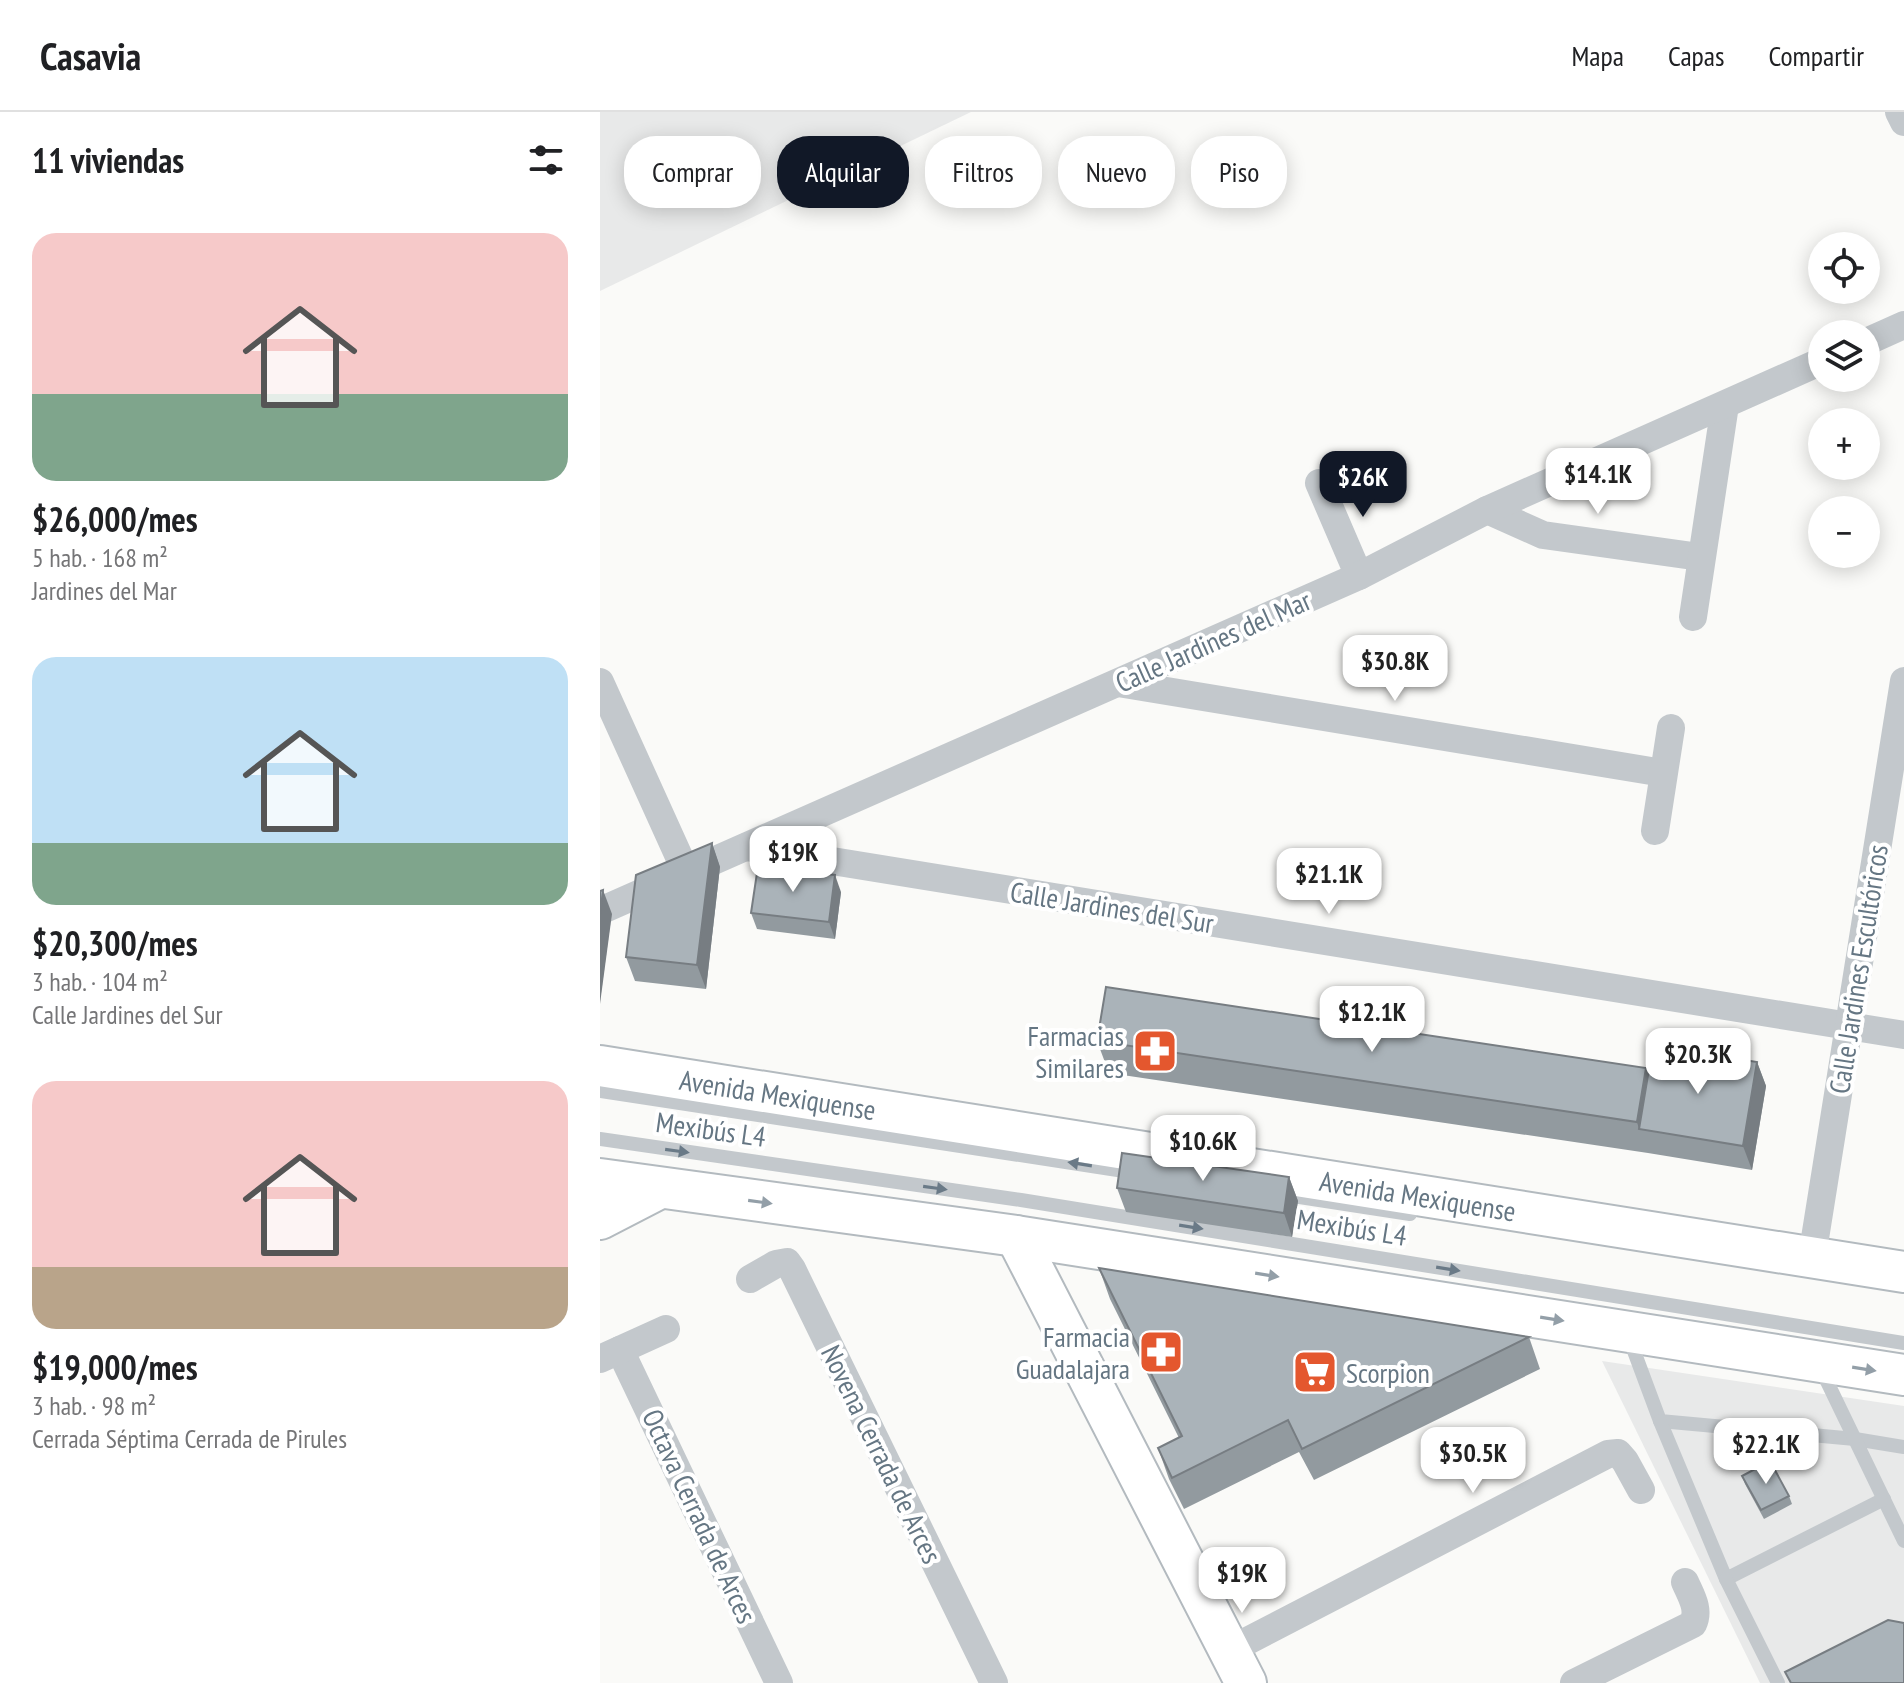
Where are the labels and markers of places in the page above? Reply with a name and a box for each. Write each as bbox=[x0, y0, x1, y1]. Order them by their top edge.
pin: $14.1K bbox=[1533, 448, 1663, 516]
pin: $26K bbox=[1316, 451, 1410, 519]
pin: $30.8K bbox=[1330, 635, 1460, 703]
pin: $19K bbox=[746, 826, 840, 894]
pin: $21.1K bbox=[1264, 848, 1394, 916]
pin: $12.1K bbox=[1307, 986, 1437, 1054]
place label: Farmacias Similares bbox=[1027, 1017, 1124, 1086]
pharmacy icon: Farmacias Similares bbox=[1131, 1027, 1179, 1075]
pin: $20.3K bbox=[1633, 1028, 1763, 1096]
pin: $10.6K bbox=[1138, 1115, 1268, 1183]
place label: Farmacia Guadalajara bbox=[1016, 1318, 1130, 1387]
pharmacy icon: Farmacia Guadalajara bbox=[1137, 1328, 1185, 1376]
supermarket icon: Scorpion bbox=[1291, 1348, 1339, 1396]
place label: Scorpion bbox=[1346, 1354, 1430, 1391]
pin: $22.1K bbox=[1701, 1418, 1831, 1486]
pin: $30.5K bbox=[1408, 1427, 1538, 1495]
pin: $19K bbox=[1195, 1547, 1289, 1615]

